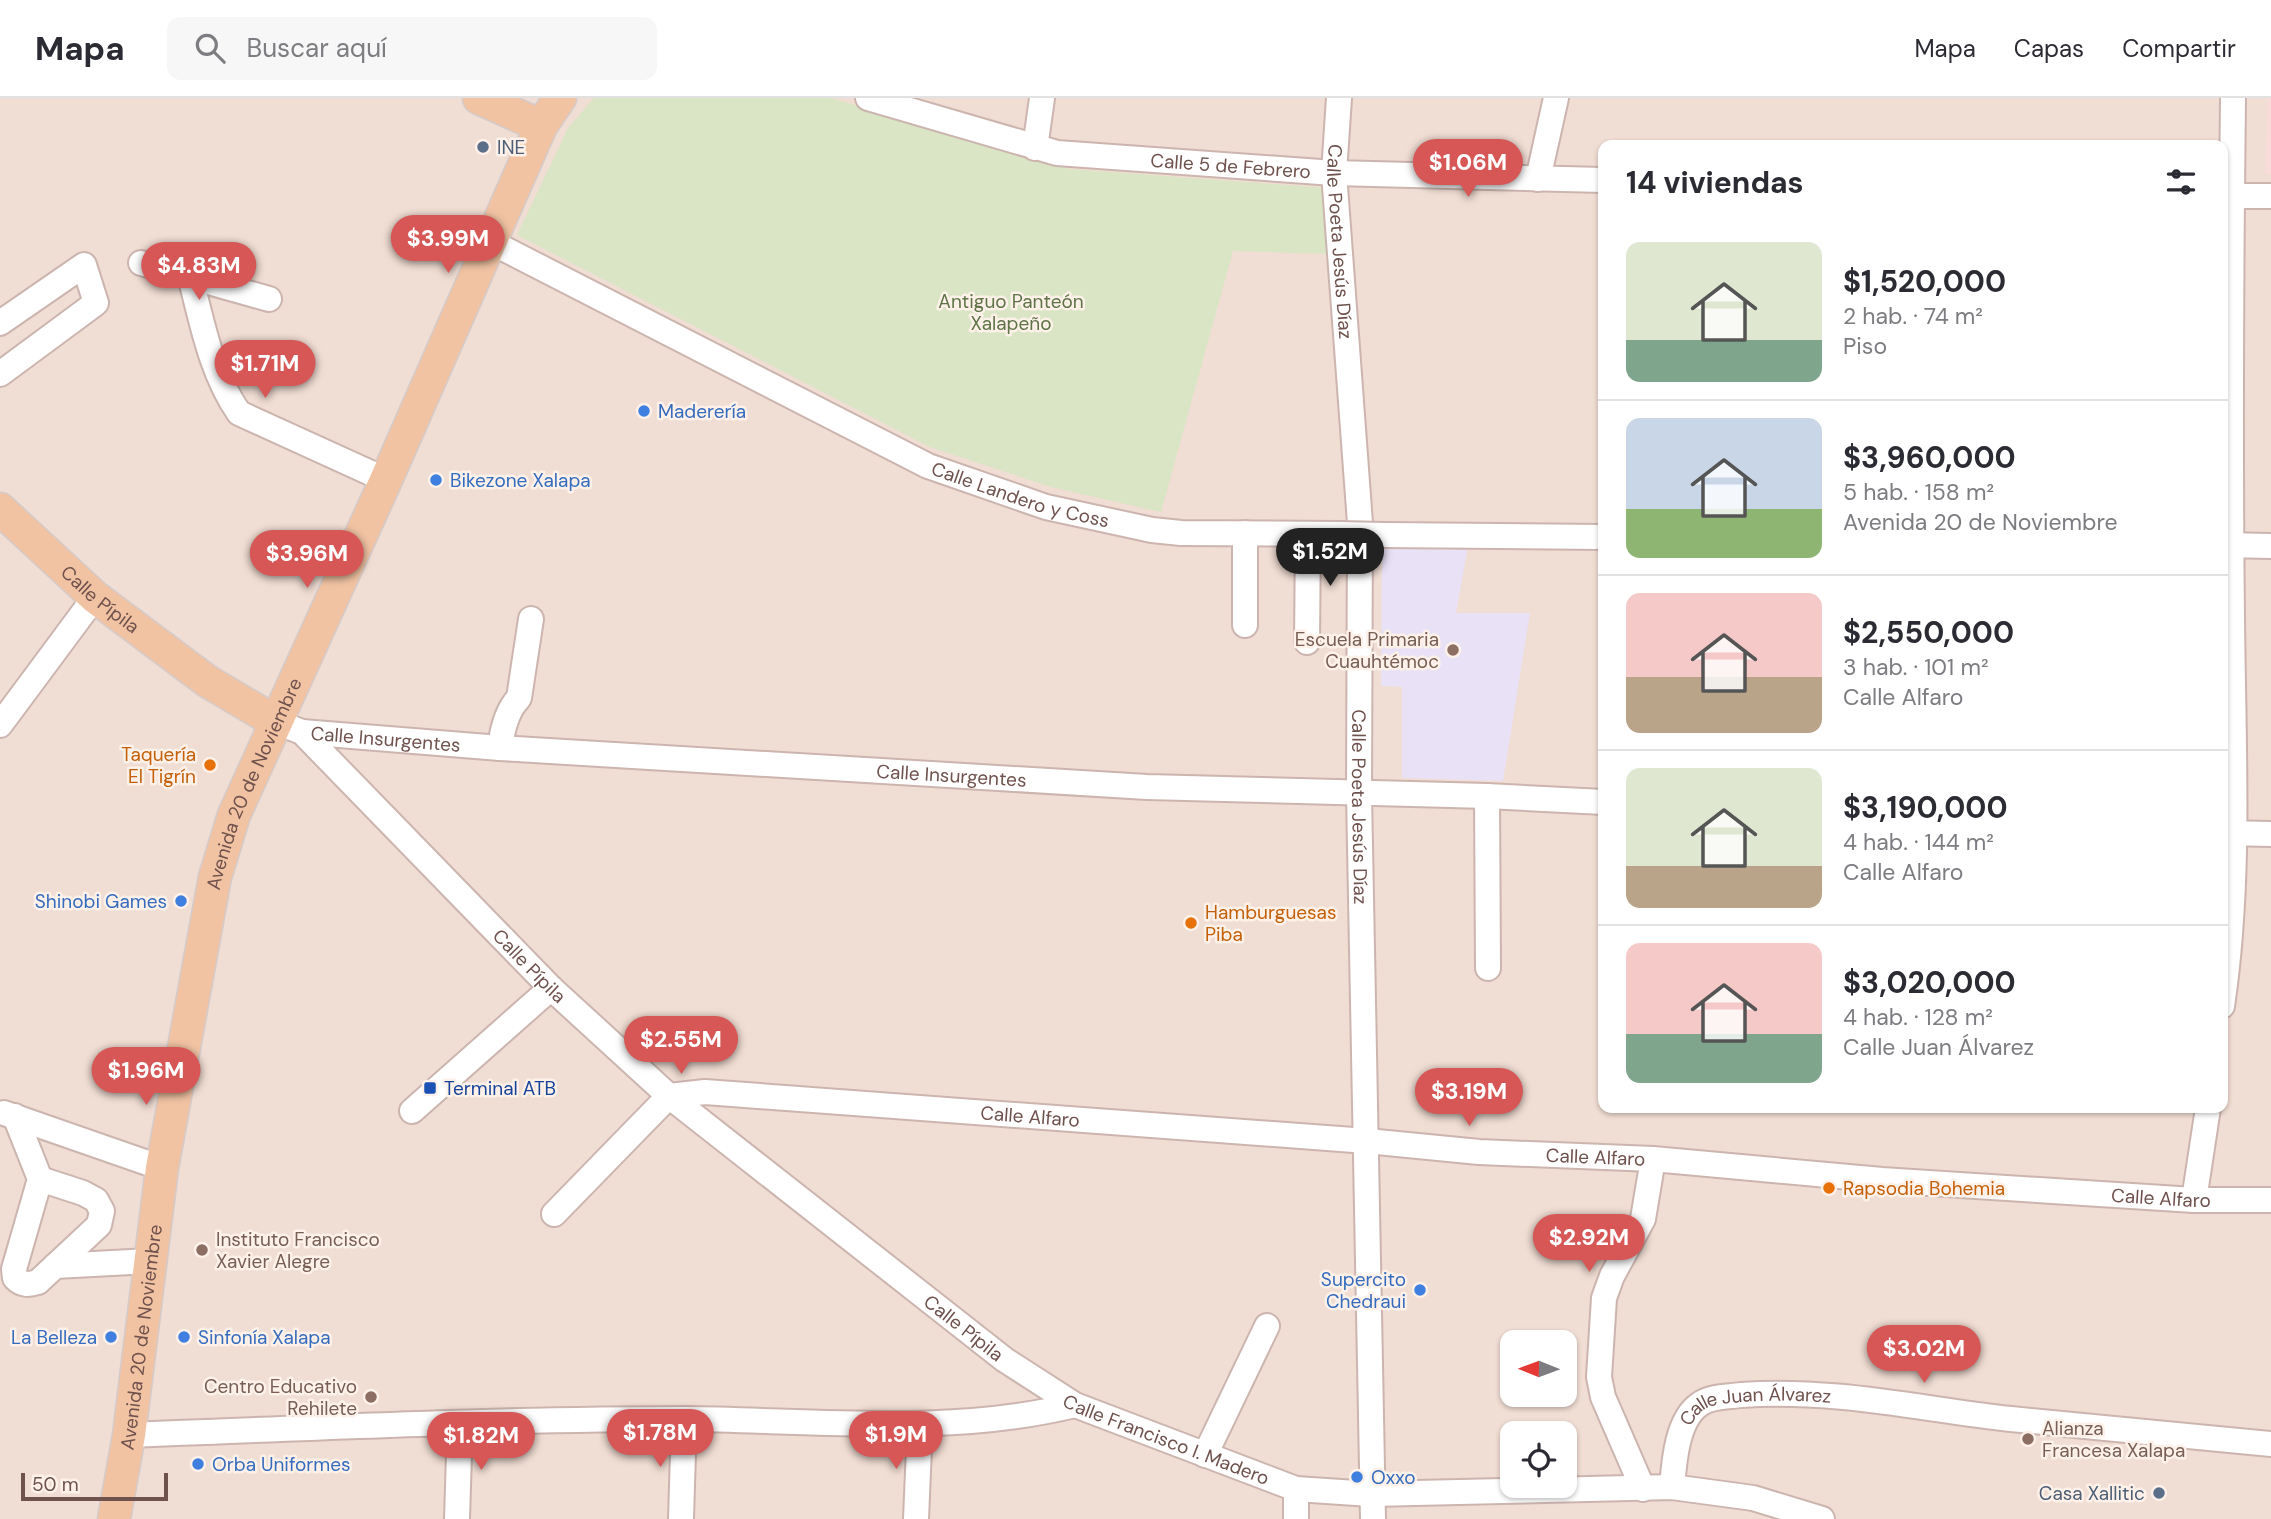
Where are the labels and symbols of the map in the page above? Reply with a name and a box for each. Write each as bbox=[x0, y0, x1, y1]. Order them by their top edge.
place label: INE bbox=[497, 135, 525, 160]
marker: INE bbox=[475, 139, 491, 155]
pin: $1.06M bbox=[1411, 140, 1525, 199]
street label: Calle Poeta Jesús Díaz bbox=[1321, 143, 1359, 340]
street label: Calle 5 de Febrero bbox=[1150, 147, 1312, 184]
pin: $3.99M bbox=[391, 216, 505, 275]
pin: $4.83M bbox=[142, 242, 256, 302]
park label: Antiguo Panteón Xalapeño bbox=[938, 289, 1084, 336]
pin: $1.71M bbox=[208, 341, 322, 400]
place label: Maderería bbox=[658, 399, 746, 424]
marker: Maderería bbox=[636, 403, 652, 419]
street label: Calle Landero y Coss bbox=[928, 456, 1112, 533]
place label: Bikezone Xalapa bbox=[450, 468, 591, 493]
marker: Bikezone Xalapa bbox=[428, 472, 444, 488]
pin: $1.52M bbox=[1273, 528, 1387, 588]
pin: $3.96M bbox=[250, 531, 364, 590]
street label: Calle Pípila bbox=[56, 559, 145, 639]
place label: Escuela Primaria Cuauhtémoc bbox=[1295, 627, 1439, 674]
marker: Escuela Primaria Cuauhtémoc bbox=[1445, 642, 1461, 658]
street label: Avenida 20 de Noviembre bbox=[200, 674, 307, 892]
street label: Calle Poeta Jesús Díaz bbox=[1346, 709, 1374, 905]
street label: Calle Insurgentes bbox=[310, 720, 462, 757]
place label: Taquería El Tigrín bbox=[121, 742, 196, 789]
marker: Taquería El Tigrín bbox=[202, 757, 218, 773]
street label: Calle Insurgentes bbox=[876, 758, 1027, 792]
place label: Shinobi Games bbox=[35, 889, 167, 914]
marker: Shinobi Games bbox=[173, 893, 189, 909]
place label: Hamburguesas Piba bbox=[1205, 900, 1336, 947]
marker: Hamburguesas Piba bbox=[1183, 915, 1199, 931]
street label: Calle Pípila bbox=[487, 923, 572, 1008]
pin: $2.55M bbox=[624, 1016, 738, 1076]
pin: $1.96M bbox=[89, 1048, 203, 1107]
pin: $3.19M bbox=[1412, 1068, 1526, 1128]
place label: Terminal ATB bbox=[444, 1076, 556, 1101]
marker: Terminal ATB bbox=[422, 1080, 438, 1096]
street label: Calle Alfaro bbox=[980, 1100, 1081, 1132]
street label: Calle Alfaro bbox=[1545, 1142, 1646, 1171]
place label: Rapsodia Bohemia bbox=[1843, 1176, 2005, 1201]
marker: Rapsodia Bohemia bbox=[1821, 1180, 1837, 1196]
street label: Calle Alfaro bbox=[2110, 1182, 2211, 1213]
pin: $2.92M bbox=[1532, 1214, 1646, 1274]
street label: Avenida 20 de Noviembre bbox=[114, 1223, 167, 1452]
place label: Instituto Francisco Xavier Alegre bbox=[216, 1227, 380, 1274]
marker: Instituto Francisco Xavier Alegre bbox=[194, 1242, 210, 1258]
place label: Supercito Chedraui bbox=[1321, 1267, 1406, 1314]
marker: Supercito Chedraui bbox=[1412, 1282, 1428, 1298]
street label: Calle Pípila bbox=[919, 1289, 1009, 1367]
place label: La Belleza bbox=[11, 1325, 97, 1350]
place label: Sinfonía Xalapa bbox=[198, 1325, 331, 1350]
pin: $3.02M bbox=[1867, 1326, 1981, 1385]
marker: La Belleza bbox=[103, 1329, 119, 1345]
marker: Sinfonía Xalapa bbox=[176, 1329, 192, 1345]
north arrow bbox=[1500, 1330, 1577, 1407]
place label: Centro Educativo Rehilete bbox=[204, 1374, 357, 1421]
street label: Calle Juan Álvarez bbox=[1673, 1381, 1832, 1430]
street label: Calle Francisco I. Madero bbox=[1058, 1388, 1273, 1490]
marker: Centro Educativo Rehilete bbox=[363, 1389, 379, 1405]
pin: $1.78M bbox=[603, 1410, 717, 1469]
pin: $1.82M bbox=[424, 1412, 538, 1472]
pin: $1.9M bbox=[847, 1412, 945, 1471]
place label: Alianza Francesa Xalapa bbox=[2042, 1416, 2185, 1463]
marker: Alianza Francesa Xalapa bbox=[2020, 1431, 2036, 1447]
place label: Orba Uniformes bbox=[212, 1452, 351, 1477]
marker: Orba Uniformes bbox=[190, 1456, 206, 1472]
place label: Oxxo bbox=[1371, 1465, 1415, 1490]
marker: Oxxo bbox=[1349, 1469, 1365, 1485]
scale bar bbox=[21, 1470, 168, 1502]
place label: Casa Xallitic bbox=[2039, 1481, 2145, 1506]
marker: Casa Xallitic bbox=[2151, 1485, 2167, 1501]

